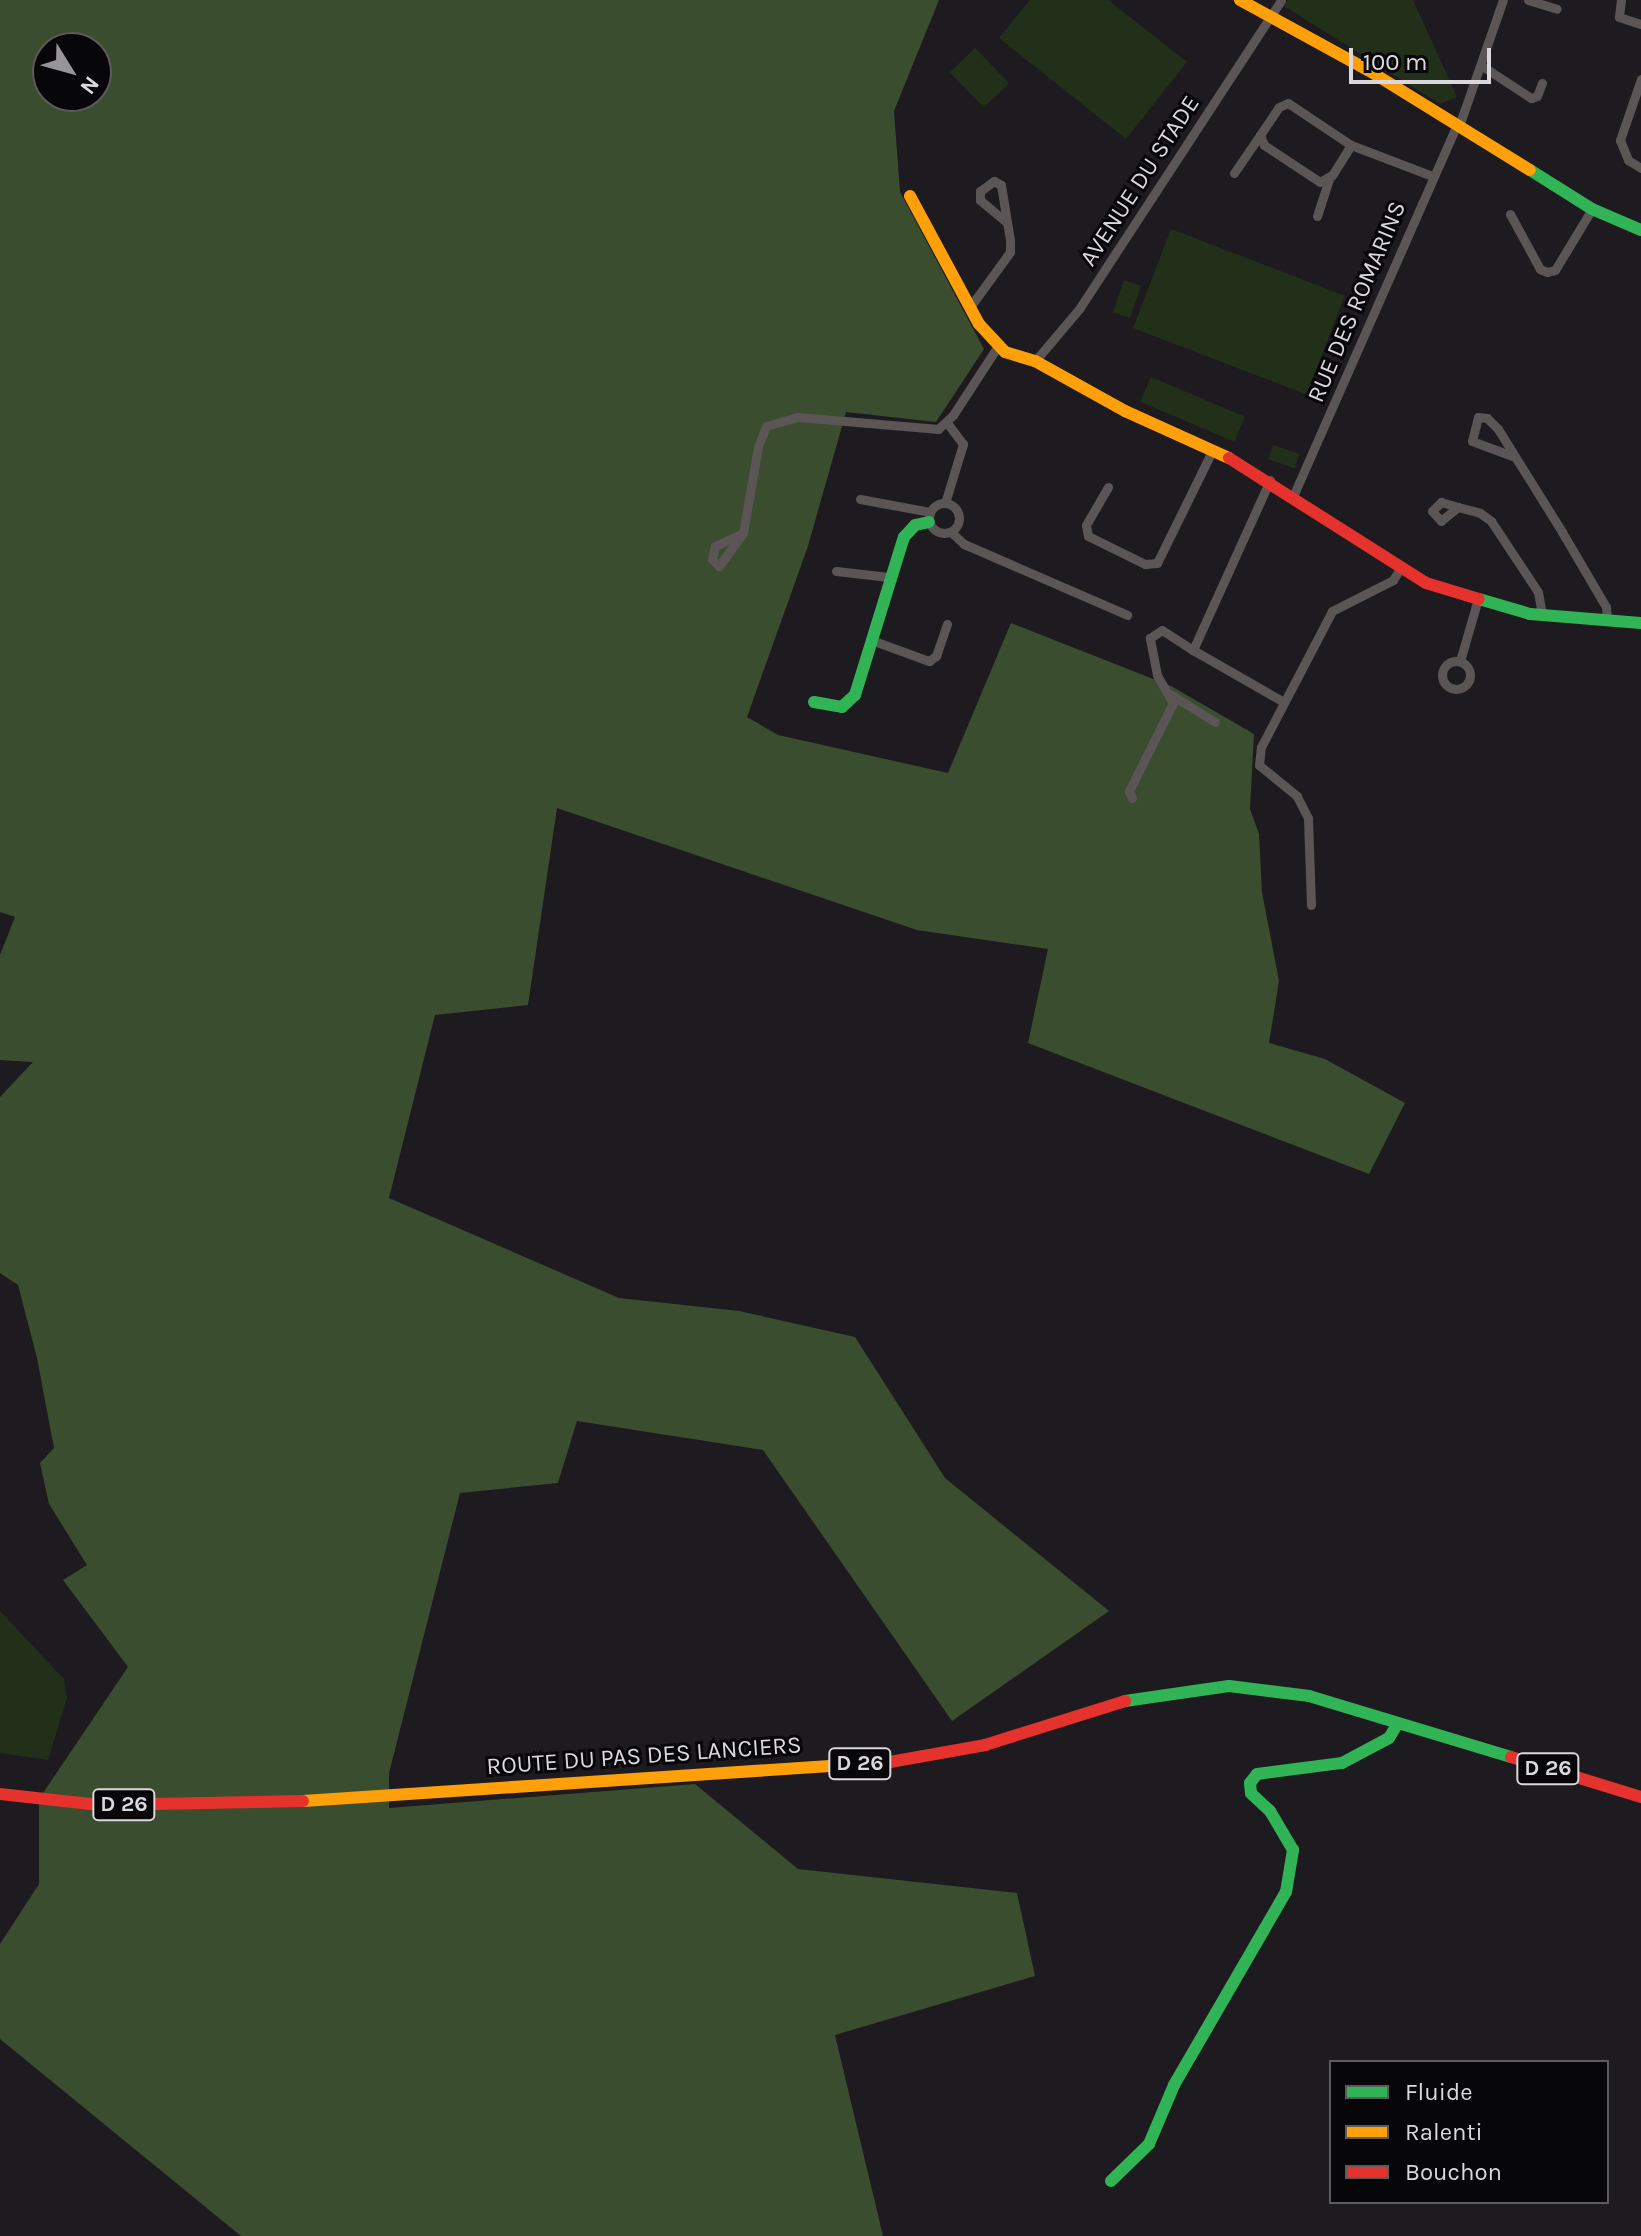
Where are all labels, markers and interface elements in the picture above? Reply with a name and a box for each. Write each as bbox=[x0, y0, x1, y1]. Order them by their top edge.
north arrow bbox=[32, 32, 112, 112]
scale bar bbox=[1353, 32, 1495, 82]
text: 100 m bbox=[1363, 48, 1428, 76]
text: N bbox=[74, 71, 105, 99]
street label: AVENUE DU STADE bbox=[1074, 90, 1206, 272]
street label: RUE DES ROMARINS bbox=[1302, 197, 1412, 407]
street label: ROUTE DU PAS DES LANCIERS bbox=[486, 1731, 802, 1781]
road number: D 26 bbox=[828, 1746, 892, 1782]
road number: D 26 bbox=[1516, 1751, 1580, 1787]
road number: D 26 bbox=[92, 1787, 156, 1823]
legend bbox=[1329, 2060, 1609, 2204]
text: Fluide bbox=[1405, 2078, 1473, 2106]
text: Ralenti bbox=[1405, 2118, 1483, 2146]
text: Bouchon bbox=[1405, 2158, 1502, 2186]

